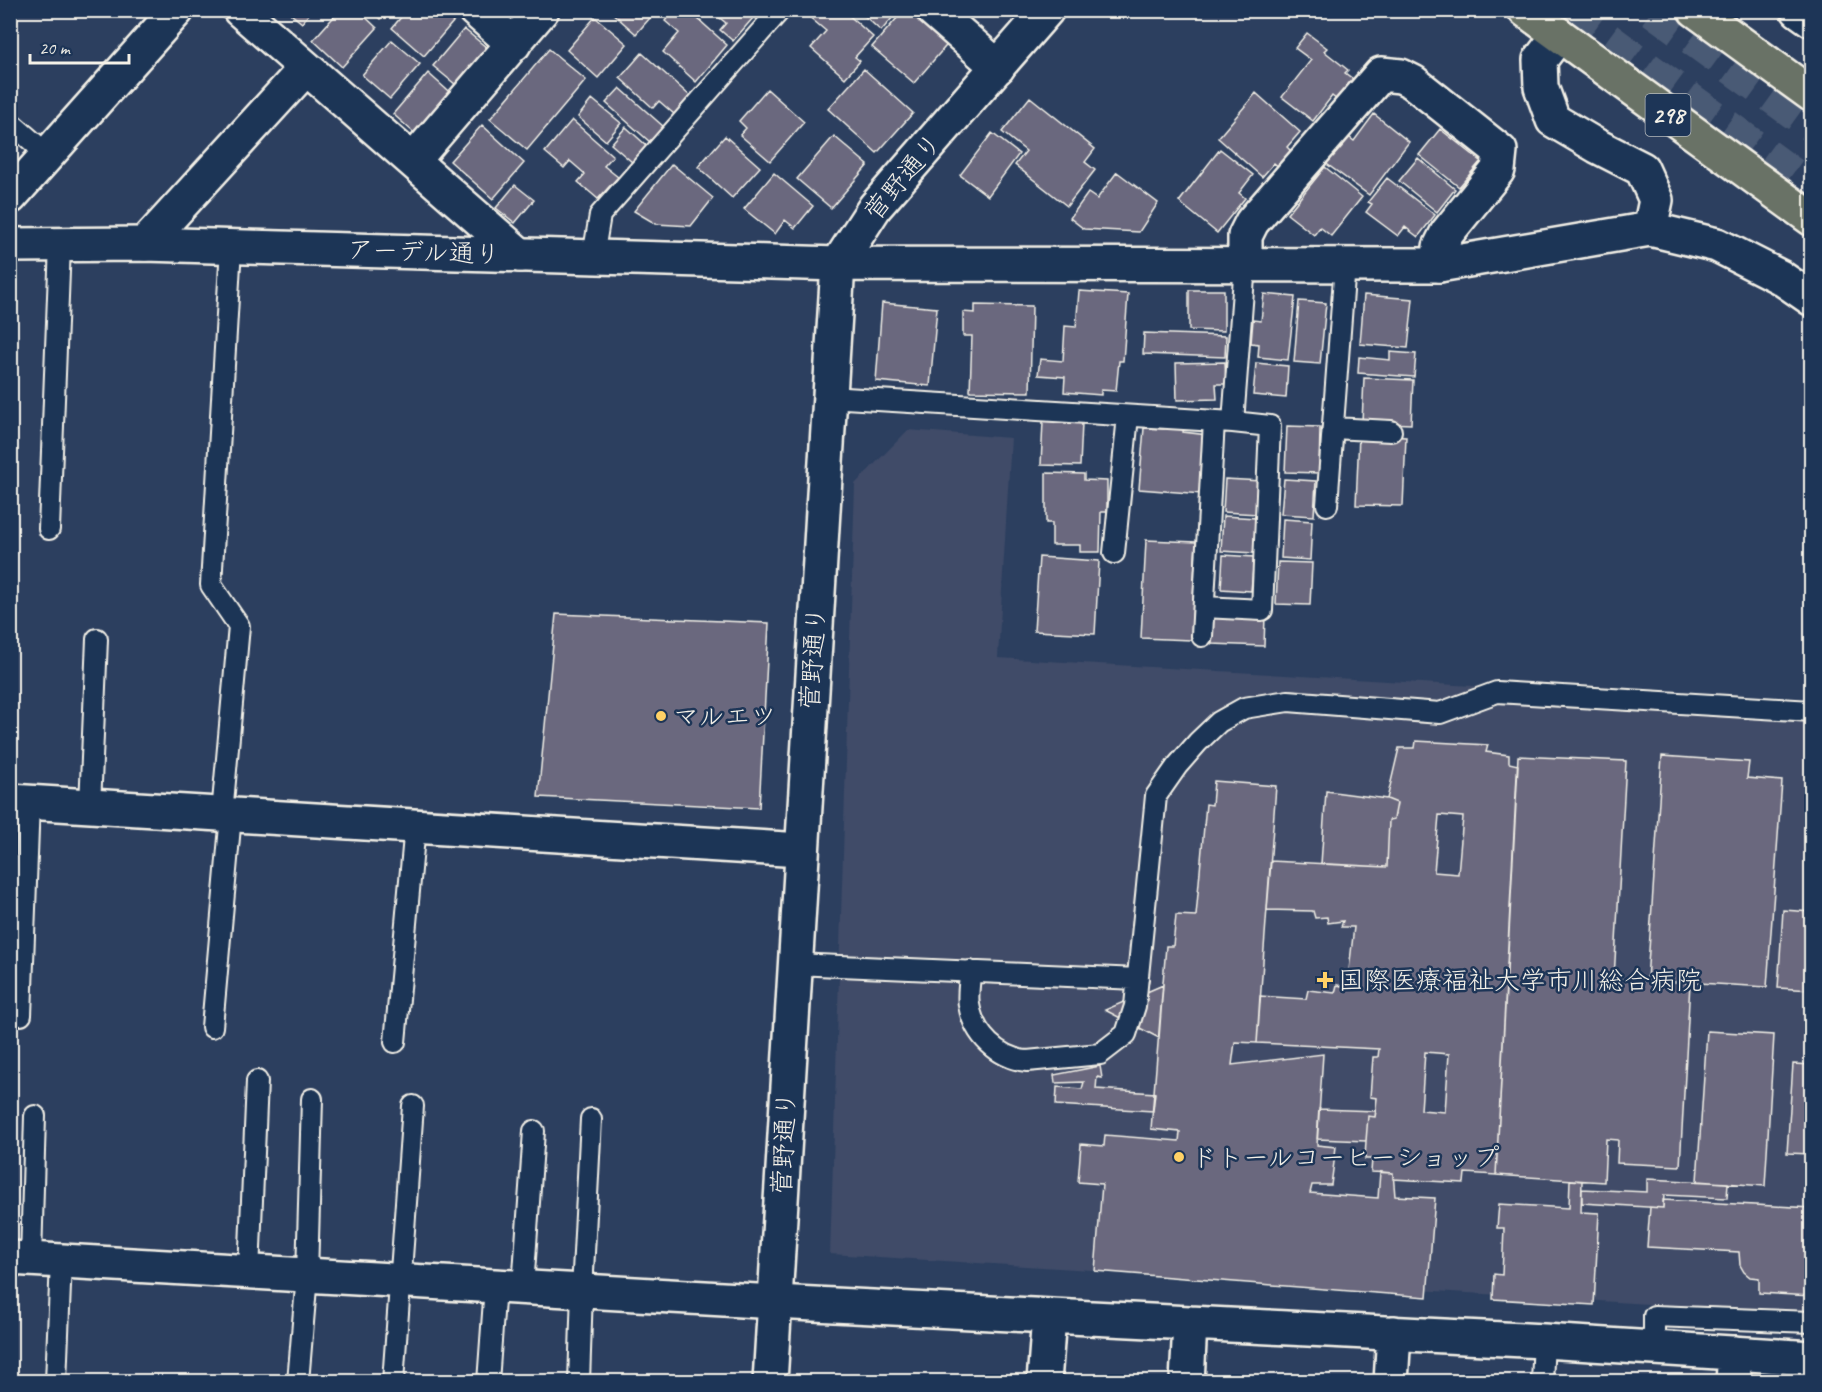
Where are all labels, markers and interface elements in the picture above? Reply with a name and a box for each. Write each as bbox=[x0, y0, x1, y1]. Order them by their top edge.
scale bar bbox=[30, 27, 129, 65]
text: 20 m bbox=[39, 37, 72, 59]
road number: 298 bbox=[1646, 94, 1690, 136]
street label: 菅野通り bbox=[857, 127, 949, 227]
street label: アーデル通り bbox=[347, 233, 501, 271]
street label: 菅野通り bbox=[793, 605, 833, 711]
place label: マルエツ bbox=[673, 700, 776, 733]
marker: マルエツ bbox=[654, 709, 668, 723]
place label: 国際医療福祉大学市川総合病院 bbox=[1338, 964, 1702, 997]
marker: 国際医療福祉大学市川総合病院 bbox=[1316, 971, 1334, 989]
street label: 菅野通り bbox=[765, 1090, 803, 1196]
place label: ドトールコーヒーショップ bbox=[1191, 1141, 1499, 1174]
marker: ドトールコーヒーショップ bbox=[1172, 1150, 1186, 1164]

